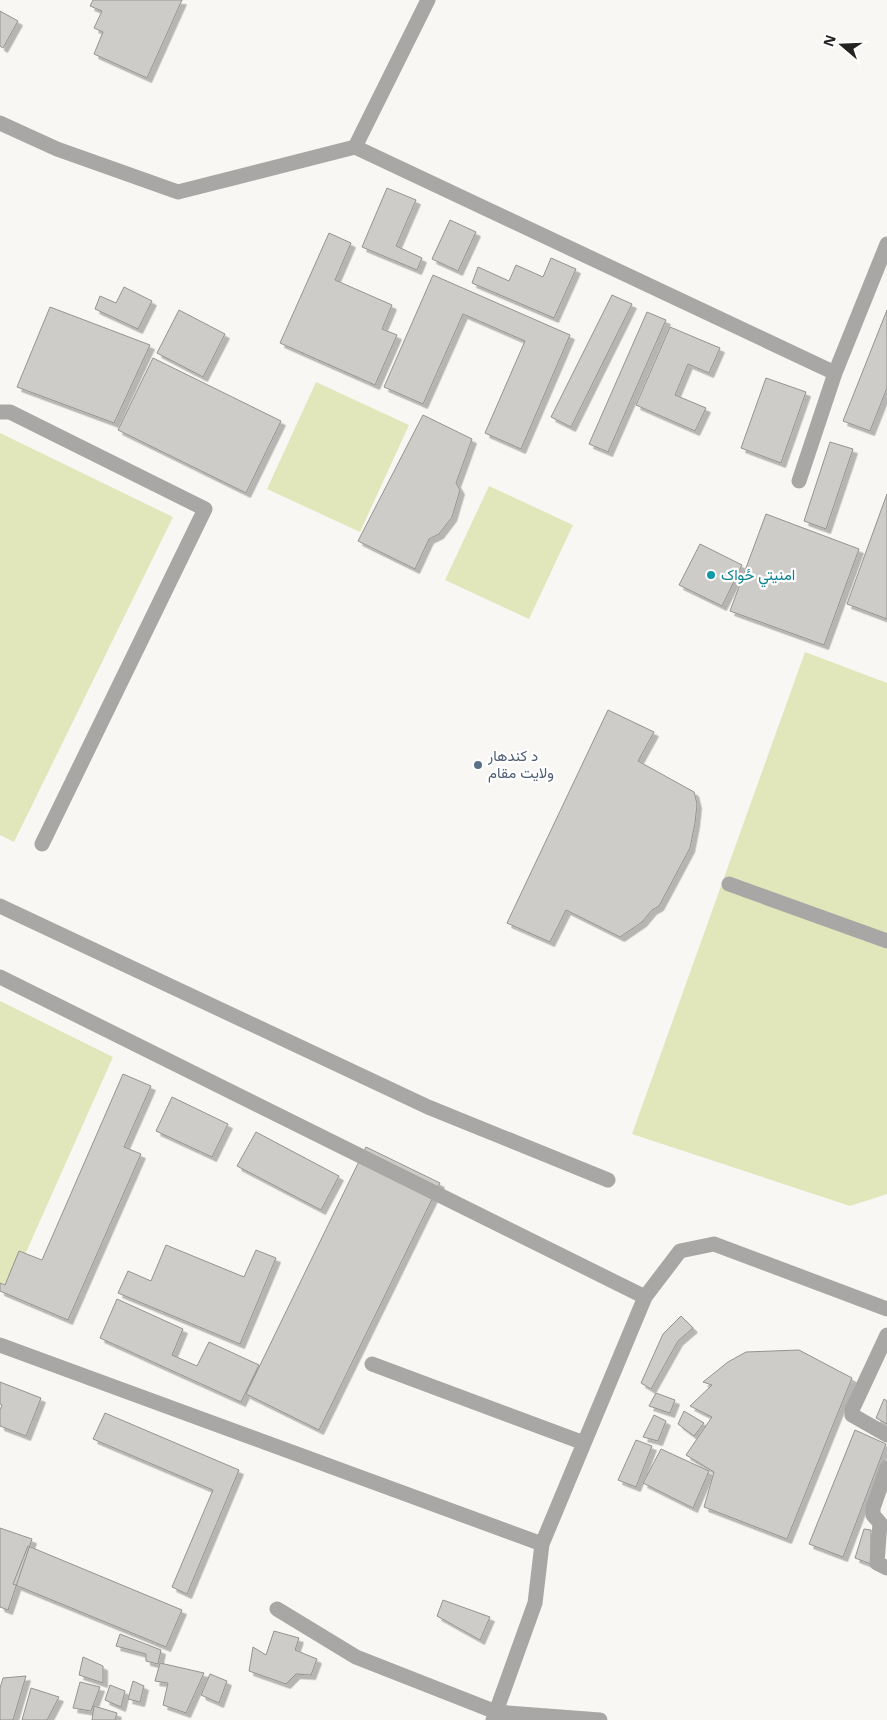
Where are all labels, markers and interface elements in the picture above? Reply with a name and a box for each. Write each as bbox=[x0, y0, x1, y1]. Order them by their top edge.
north arrow bbox=[817, 20, 867, 70]
text: N bbox=[818, 32, 840, 49]
place label: امنيتي ځواک bbox=[721, 564, 795, 588]
marker: امنيتي ځواک bbox=[705, 569, 717, 581]
place label: د کندهار ولايت مقام bbox=[487, 745, 554, 783]
marker: د کندهار ولايت مقام bbox=[472, 759, 484, 771]

